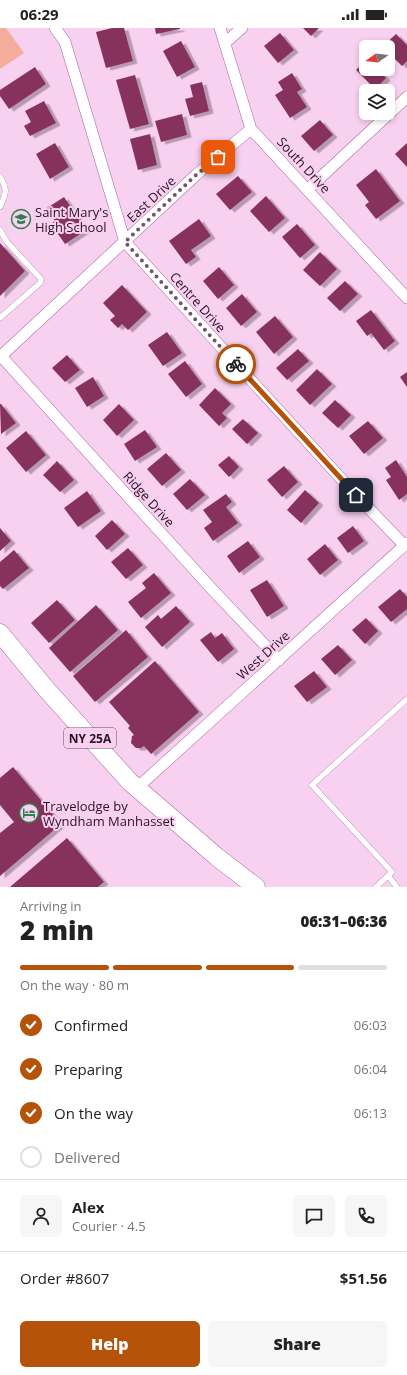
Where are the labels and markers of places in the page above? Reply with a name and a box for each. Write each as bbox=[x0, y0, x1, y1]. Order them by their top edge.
pin bbox=[201, 140, 235, 174]
place label: Saint Mary's High School bbox=[35, 203, 108, 236]
school or university icon: Saint Mary's High School bbox=[10, 208, 32, 230]
pin bbox=[339, 478, 373, 512]
place label: Travelodge by Wyndham Manhasset bbox=[43, 797, 175, 830]
hotel icon: Travelodge by Wyndham Manhasset bbox=[18, 802, 40, 824]

